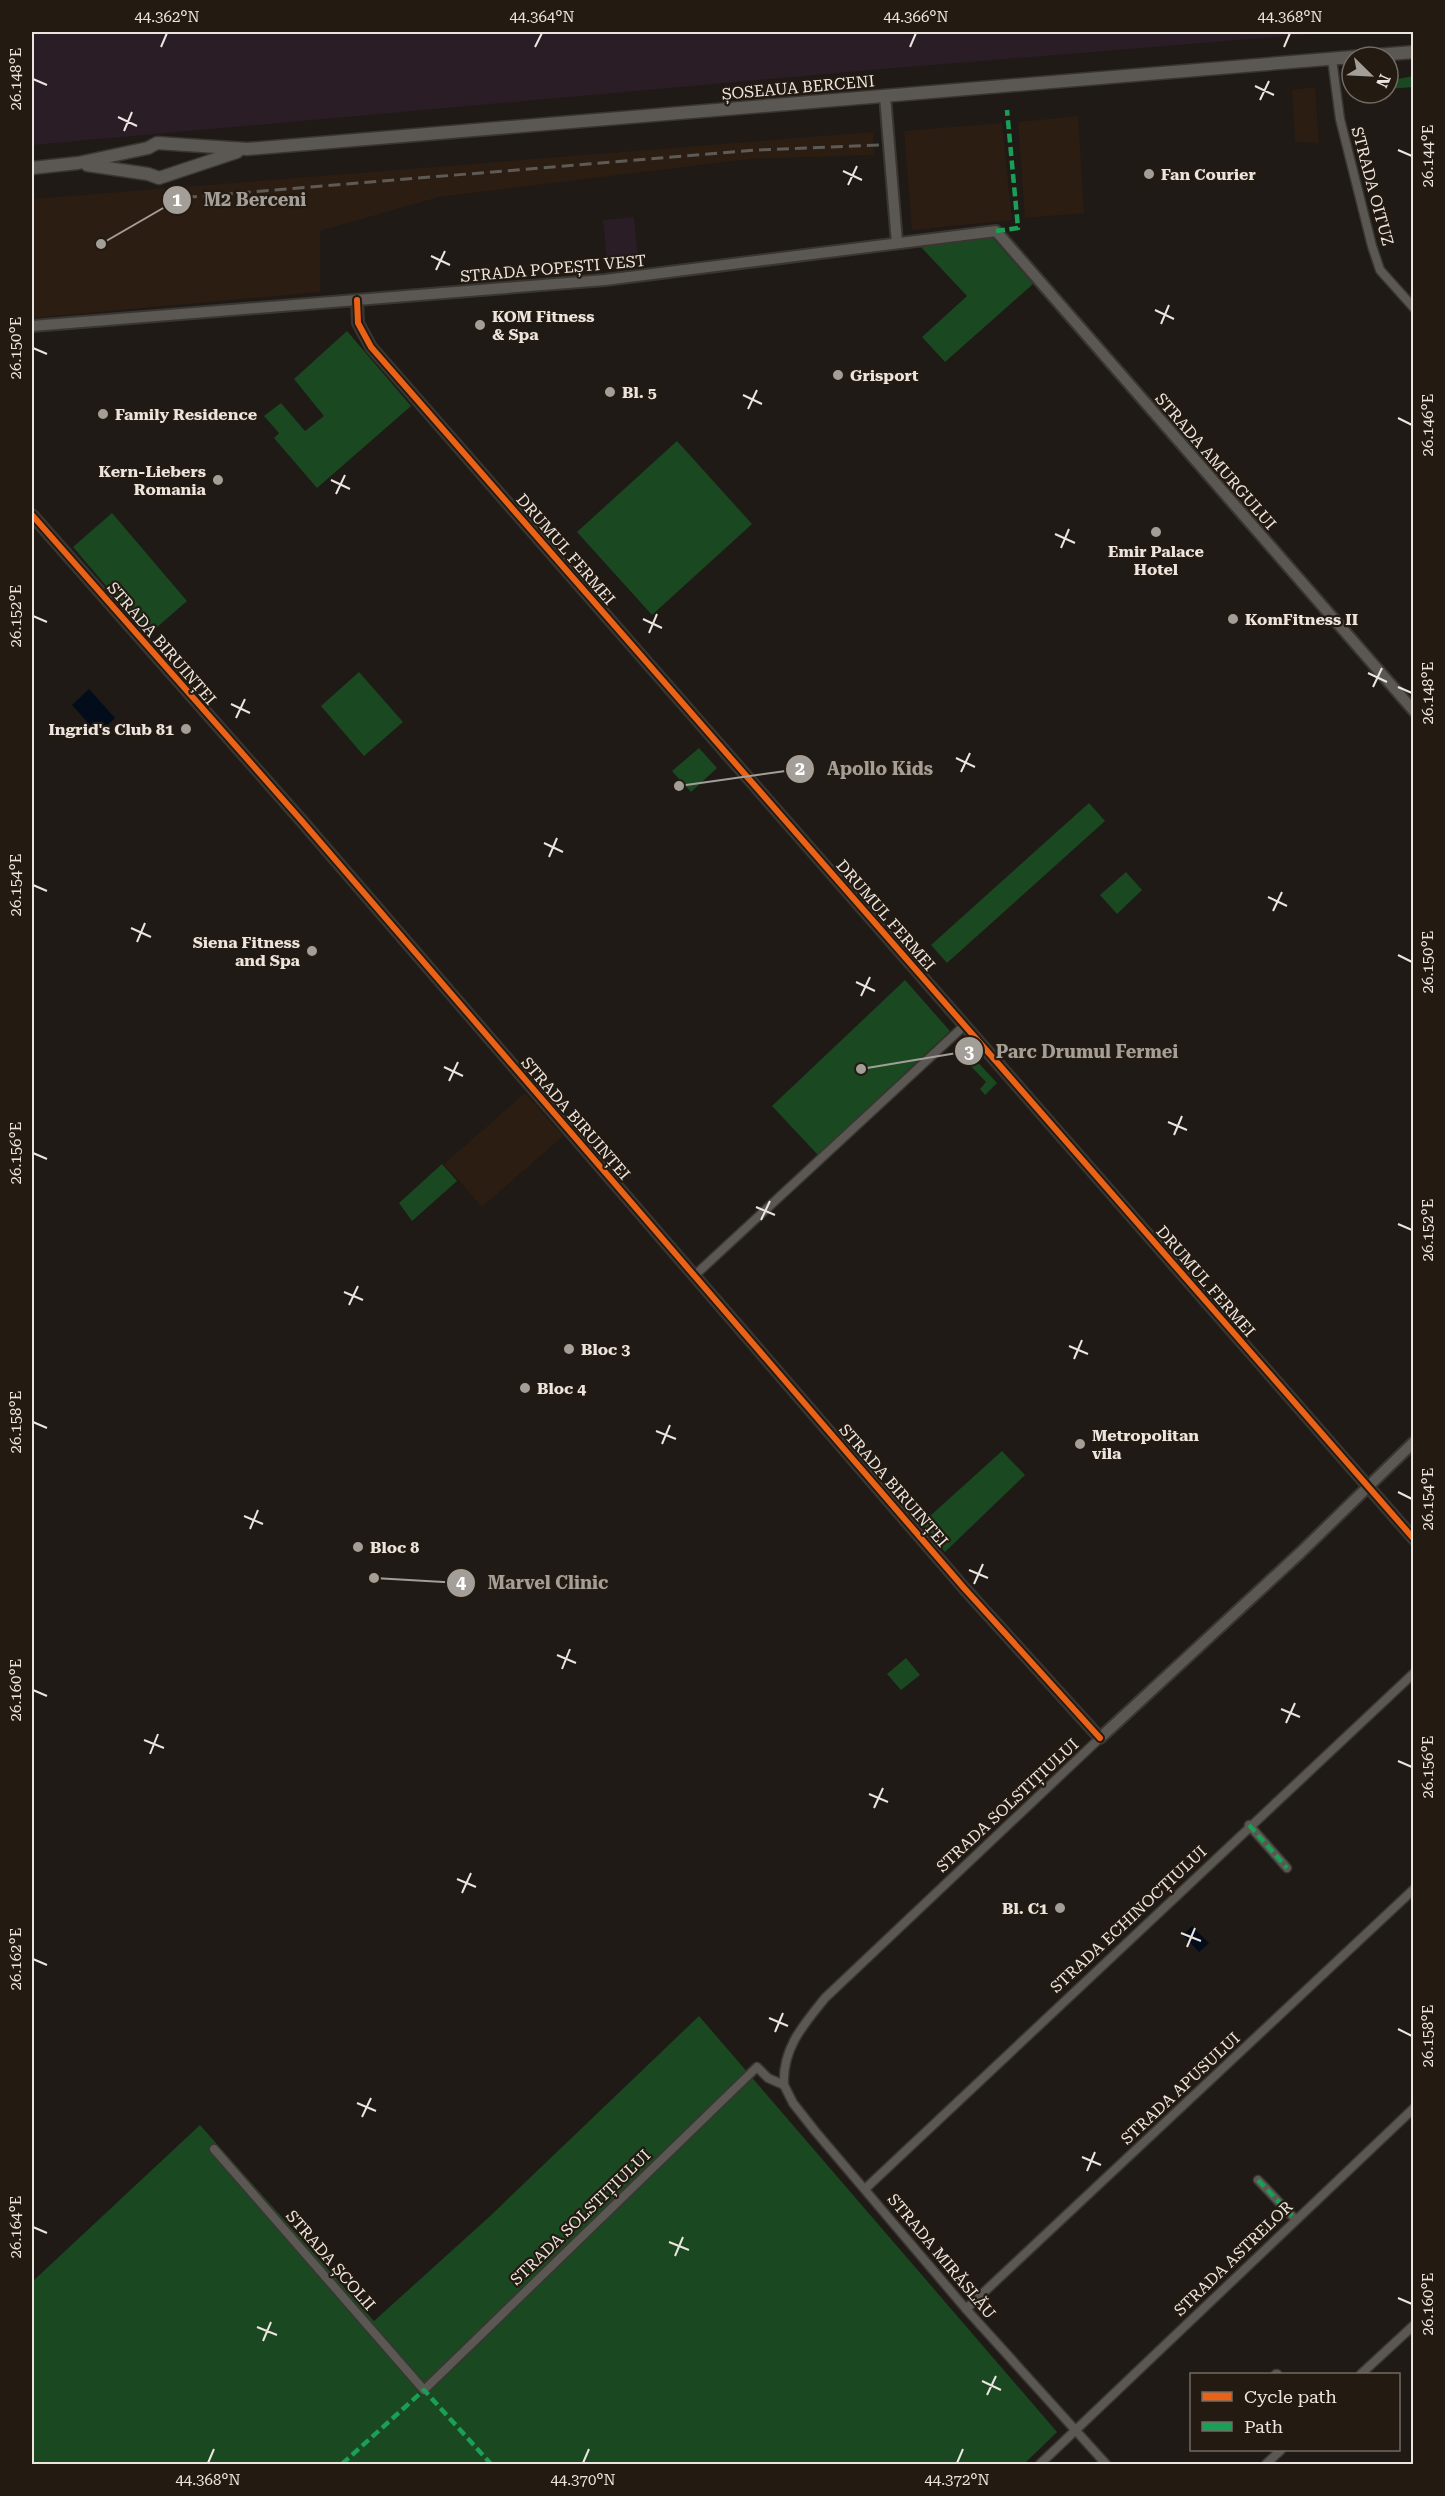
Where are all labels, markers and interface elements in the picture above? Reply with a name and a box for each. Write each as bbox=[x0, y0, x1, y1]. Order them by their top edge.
text: 44.362°N bbox=[134, 8, 200, 26]
text: 44.364°N bbox=[509, 8, 575, 26]
text: 44.366°N bbox=[883, 8, 949, 26]
text: 44.368°N bbox=[1257, 8, 1323, 26]
north arrow bbox=[1340, 45, 1400, 105]
text: 26.148°E bbox=[7, 48, 25, 110]
street label: ȘOSEAUA BERCENI bbox=[721, 71, 875, 105]
text: N bbox=[1372, 71, 1394, 90]
street label: STRADA OITUZ bbox=[1348, 125, 1398, 248]
text: 26.144°E bbox=[1419, 125, 1437, 187]
place label: Fan Courier bbox=[1161, 165, 1256, 184]
marker: Fan Courier bbox=[1142, 167, 1156, 181]
callout: M2 Berceni bbox=[162, 182, 319, 218]
text: 1 bbox=[172, 189, 182, 210]
text: M2 Berceni bbox=[204, 189, 306, 210]
street label: STRADA POPEȘTI VEST bbox=[459, 251, 647, 287]
place label: KOM Fitness & Spa bbox=[492, 307, 595, 344]
text: 26.150°E bbox=[7, 317, 25, 379]
marker: KOM Fitness & Spa bbox=[473, 318, 487, 332]
place label: Grisport bbox=[850, 366, 919, 385]
marker: Grisport bbox=[831, 368, 845, 382]
place label: Bl. 5 bbox=[622, 383, 657, 402]
marker: Bl. 5 bbox=[603, 385, 617, 399]
street label: STRADA AMURGULUI bbox=[1151, 389, 1280, 533]
text: 26.146°E bbox=[1419, 394, 1437, 456]
place label: Family Residence bbox=[115, 405, 257, 424]
marker: Family Residence bbox=[96, 407, 110, 421]
place label: Kern-Liebers Romania bbox=[99, 462, 207, 499]
marker: Kern-Liebers Romania bbox=[211, 473, 225, 487]
street label: DRUMUL FERMEI bbox=[512, 490, 619, 609]
marker: Emir Palace Hotel bbox=[1149, 525, 1163, 539]
place label: Emir Palace Hotel bbox=[1108, 542, 1204, 579]
street label: STRADA BIRUINȚEI bbox=[102, 578, 220, 709]
text: 26.152°E bbox=[7, 585, 25, 647]
place label: KomFitness II bbox=[1245, 610, 1358, 629]
marker: KomFitness II bbox=[1226, 612, 1240, 626]
text: 26.148°E bbox=[1419, 662, 1437, 724]
place label: Ingrid's Club 81 bbox=[48, 720, 174, 739]
marker: Ingrid's Club 81 bbox=[179, 722, 193, 736]
callout: Apollo Kids bbox=[785, 751, 945, 787]
text: 2 bbox=[795, 758, 805, 779]
text: Apollo Kids bbox=[827, 758, 933, 779]
text: 26.154°E bbox=[7, 854, 25, 916]
street label: DRUMUL FERMEI bbox=[832, 856, 939, 975]
text: 26.150°E bbox=[1419, 931, 1437, 993]
place label: Siena Fitness and Spa bbox=[193, 933, 301, 970]
marker: Siena Fitness and Spa bbox=[305, 944, 319, 958]
callout: Parc Drumul Fermei bbox=[954, 1033, 1190, 1069]
text: 3 bbox=[964, 1041, 974, 1062]
text: Parc Drumul Fermei bbox=[996, 1041, 1178, 1062]
street label: STRADA BIRUINȚEI bbox=[516, 1053, 634, 1184]
text: 26.156°E bbox=[7, 1122, 25, 1184]
text: 26.152°E bbox=[1419, 1199, 1437, 1261]
street label: DRUMUL FERMEI bbox=[1152, 1222, 1259, 1341]
place label: Bloc 3 bbox=[581, 1340, 630, 1359]
marker: Bloc 3 bbox=[562, 1342, 576, 1356]
place label: Bloc 4 bbox=[537, 1379, 586, 1398]
marker: Bloc 4 bbox=[518, 1381, 532, 1395]
text: 26.158°E bbox=[7, 1391, 25, 1453]
street label: STRADA BIRUINȚEI bbox=[834, 1420, 952, 1551]
place label: Metropolitan vila bbox=[1092, 1426, 1199, 1463]
marker: Metropolitan vila bbox=[1073, 1437, 1087, 1451]
text: 26.154°E bbox=[1419, 1468, 1437, 1530]
place label: Bloc 8 bbox=[370, 1538, 419, 1557]
marker: Bloc 8 bbox=[351, 1540, 365, 1554]
callout: Marvel Clinic bbox=[446, 1565, 621, 1601]
text: 4 bbox=[456, 1572, 466, 1593]
text: Marvel Clinic bbox=[488, 1572, 608, 1593]
text: 26.160°E bbox=[7, 1659, 25, 1721]
street label: STRADA SOLSTIȚIULUI bbox=[932, 1735, 1083, 1877]
text: 26.156°E bbox=[1419, 1736, 1437, 1798]
street label: STRADA ECHINOCȚIULUI bbox=[1046, 1842, 1211, 1997]
place label: Bl. C1 bbox=[1002, 1899, 1048, 1918]
marker: Bl. C1 bbox=[1053, 1901, 1067, 1915]
text: 26.162°E bbox=[7, 1928, 25, 1990]
text: 26.158°E bbox=[1419, 2005, 1437, 2067]
street label: STRADA APUSULUI bbox=[1117, 2028, 1244, 2148]
street label: STRADA SOLSTIȚIULUI bbox=[506, 2145, 655, 2290]
street label: STRADA MIRĂSLĂU bbox=[884, 2190, 1000, 2323]
text: 26.164°E bbox=[7, 2196, 25, 2258]
street label: STRADA ASTRELOR bbox=[1170, 2197, 1296, 2320]
street label: STRADA ȘCOLII bbox=[281, 2207, 379, 2315]
text: 26.160°E bbox=[1419, 2273, 1437, 2335]
legend bbox=[1190, 2373, 1400, 2451]
text: Cycle path bbox=[1244, 2386, 1337, 2407]
text: Path bbox=[1244, 2416, 1283, 2437]
text: 44.368°N bbox=[175, 2471, 241, 2489]
text: 44.370°N bbox=[550, 2471, 616, 2489]
text: 44.372°N bbox=[924, 2471, 990, 2489]

